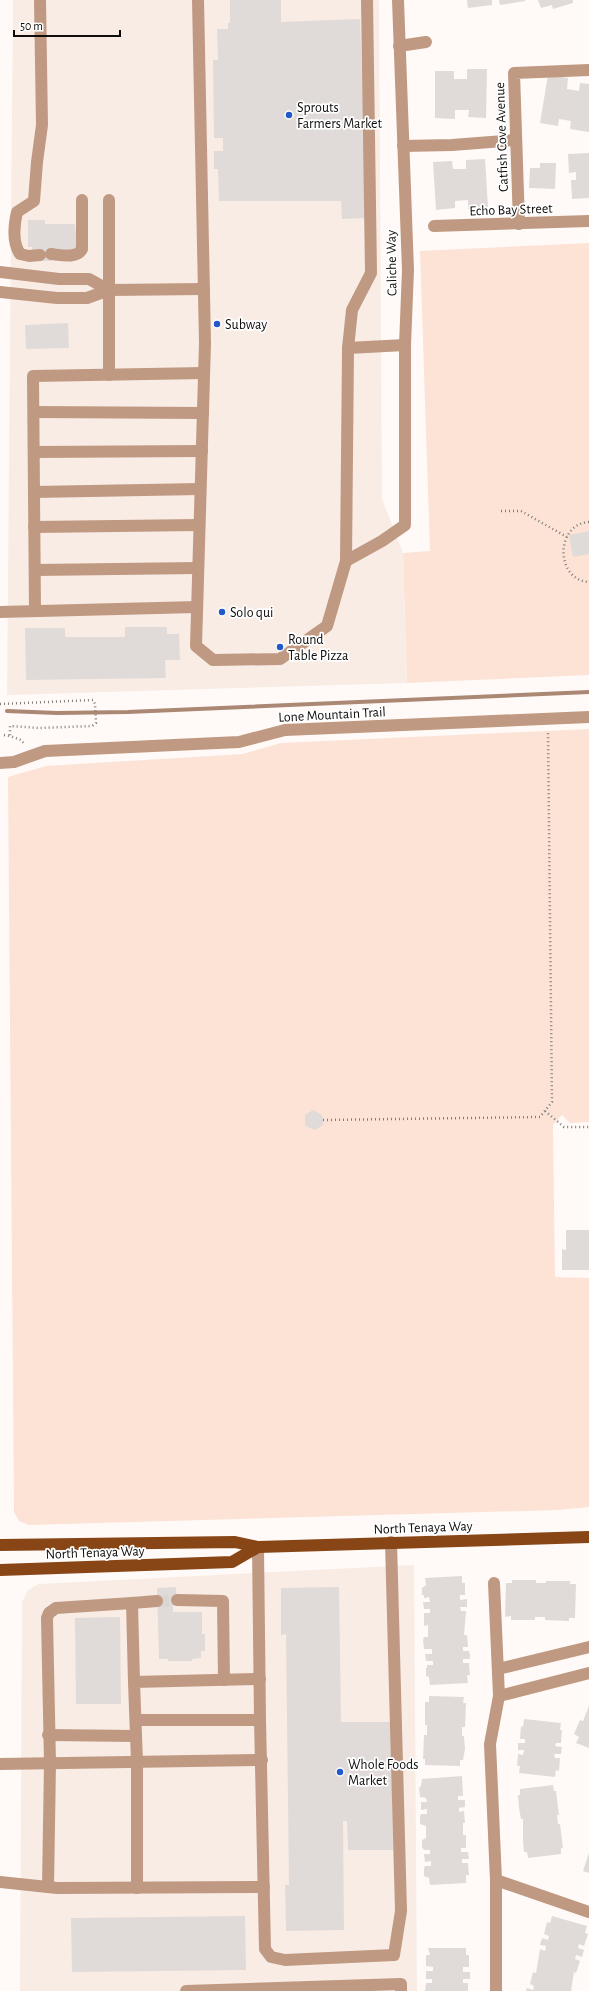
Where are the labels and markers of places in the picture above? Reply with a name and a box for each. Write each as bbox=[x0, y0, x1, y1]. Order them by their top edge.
place label: Sprouts Farmers Market bbox=[297, 101, 383, 131]
marker: Sprouts Farmers Market bbox=[284, 110, 294, 120]
place label: Subway bbox=[225, 318, 267, 332]
marker: Subway bbox=[212, 319, 222, 329]
place label: Solo qui bbox=[230, 606, 274, 620]
marker: Solo qui bbox=[217, 607, 227, 617]
place label: Round Table Pizza bbox=[288, 633, 349, 663]
marker: Round Table Pizza bbox=[275, 642, 285, 652]
place label: Whole Foods Market bbox=[348, 1758, 419, 1788]
marker: Whole Foods Market bbox=[335, 1767, 345, 1777]

